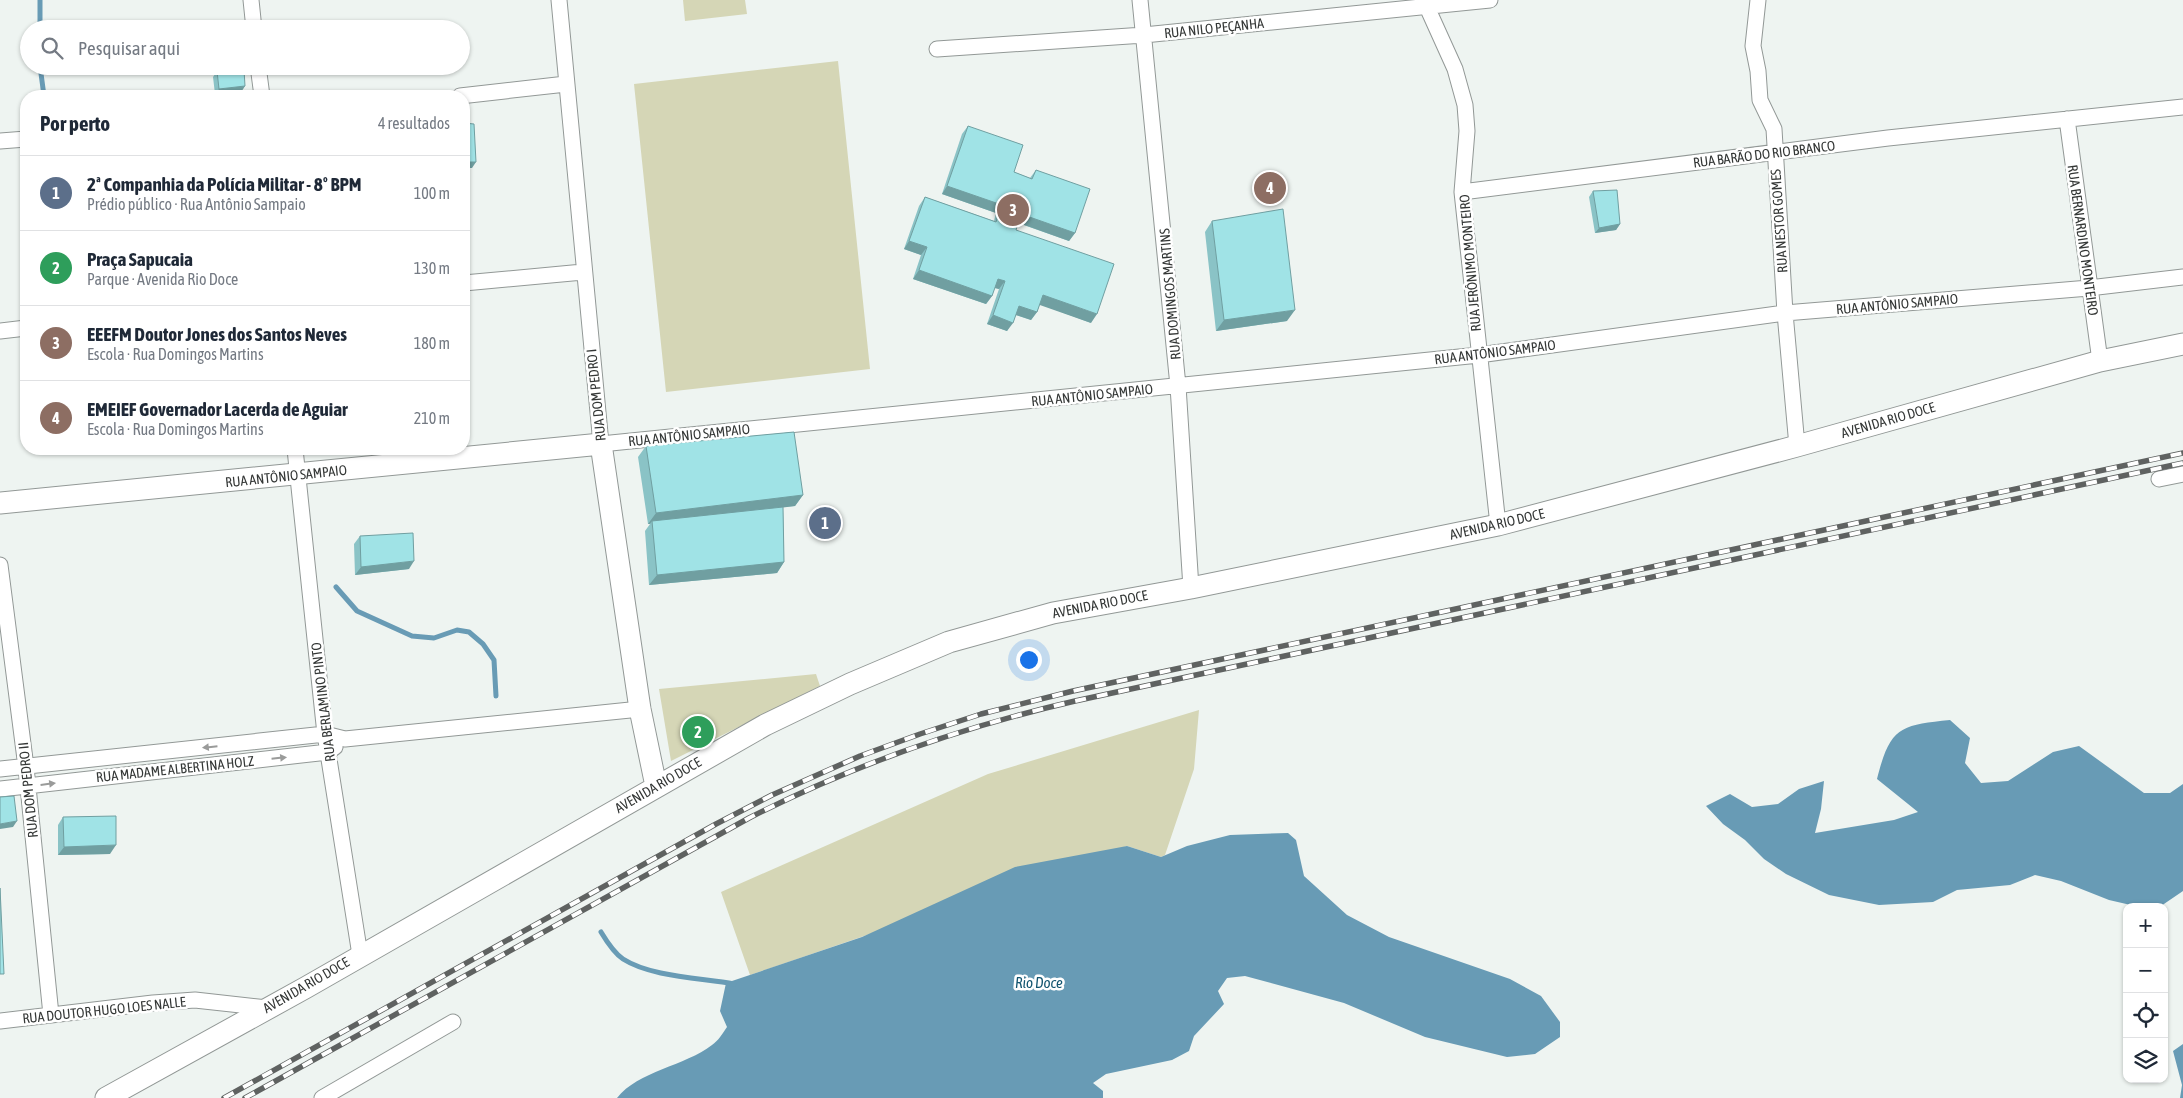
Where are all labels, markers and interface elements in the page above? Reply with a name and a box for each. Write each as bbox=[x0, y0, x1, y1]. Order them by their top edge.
street label: RUA NILO PEÇANHA bbox=[1163, 15, 1265, 41]
search box bbox=[20, 20, 470, 75]
icon: search bbox=[38, 34, 66, 62]
text: Pesquisar aqui bbox=[78, 37, 180, 59]
text: Por perto bbox=[40, 111, 110, 135]
text: 4 resultados bbox=[378, 114, 450, 132]
street label: RUA BARÃO DO RIO BRANCO bbox=[1692, 137, 1836, 171]
street label: RUA BERNARDINO MONTEIRO bbox=[2064, 164, 2102, 316]
street label: RUA NESTOR GOMES bbox=[1767, 168, 1791, 273]
pin: 4 bbox=[1254, 169, 1286, 207]
text: 2ª Companhia da Polícia Militar - 8º BPM bbox=[87, 173, 361, 195]
text: 1 bbox=[52, 184, 60, 202]
text: 100 m bbox=[414, 184, 450, 202]
pin: 3 bbox=[997, 191, 1029, 229]
street label: RUA JERÔNIMO MONTEIRO bbox=[1456, 194, 1484, 332]
text: Prédio público · Rua Antônio Sampaio bbox=[87, 195, 306, 213]
street label: RUA DOMINGOS MARTINS bbox=[1156, 228, 1184, 360]
text: Praça Sapucaia bbox=[87, 248, 193, 270]
text: 2 bbox=[52, 259, 60, 277]
text: 130 m bbox=[414, 259, 450, 277]
text: Parque · Avenida Rio Doce bbox=[87, 270, 238, 288]
street label: RUA ANTÔNIO SAMPAIO bbox=[1835, 291, 1959, 317]
text: EEEFM Doutor Jones dos Santos Neves bbox=[87, 323, 347, 345]
text: 3 bbox=[52, 334, 60, 352]
text: 180 m bbox=[414, 334, 450, 352]
street label: RUA ANTÔNIO SAMPAIO bbox=[1433, 337, 1557, 367]
text: Escola · Rua Domingos Martins bbox=[87, 345, 264, 363]
street label: RUA DOM PEDRO I bbox=[583, 348, 609, 442]
street label: RUA ANTÔNIO SAMPAIO bbox=[1030, 381, 1154, 409]
text: EMEIEF Governador Lacerda de Aguiar bbox=[87, 398, 348, 420]
street label: AVENIDA RIO DOCE bbox=[1839, 399, 1937, 441]
text: 4 bbox=[52, 409, 60, 427]
text: 210 m bbox=[414, 409, 450, 427]
text: Escola · Rua Domingos Martins bbox=[87, 420, 264, 438]
street label: RUA ANTÔNIO SAMPAIO bbox=[627, 421, 751, 449]
street label: RUA ANTÔNIO SAMPAIO bbox=[224, 462, 348, 490]
pin: 1 bbox=[809, 504, 841, 542]
street label: AVENIDA RIO DOCE bbox=[1448, 505, 1546, 543]
street label: AVENIDA RIO DOCE bbox=[1051, 587, 1149, 621]
street label: RUA BERLAMINO PINTO bbox=[308, 641, 338, 763]
your location bbox=[1016, 647, 1042, 673]
pin: 2 bbox=[682, 713, 714, 751]
street label: RUA DOM PEDRO II bbox=[15, 741, 41, 839]
one-way arrow bbox=[202, 743, 218, 751]
street label: RUA MADAME ALBERTINA HOLZ bbox=[95, 753, 255, 785]
one-way arrow bbox=[272, 753, 288, 761]
street label: AVENIDA RIO DOCE bbox=[612, 754, 704, 816]
one-way arrow bbox=[41, 780, 57, 788]
map controls bbox=[2123, 903, 2168, 1083]
button: + bbox=[2123, 903, 2168, 948]
button: − bbox=[2123, 948, 2168, 993]
street label: AVENIDA RIO DOCE bbox=[260, 954, 352, 1016]
water label: Rio Doce bbox=[1015, 974, 1063, 991]
street label: RUA DOUTOR HUGO LOES NALLE bbox=[22, 993, 187, 1027]
button: locate bbox=[2123, 993, 2168, 1038]
button: layers bbox=[2123, 1038, 2168, 1083]

